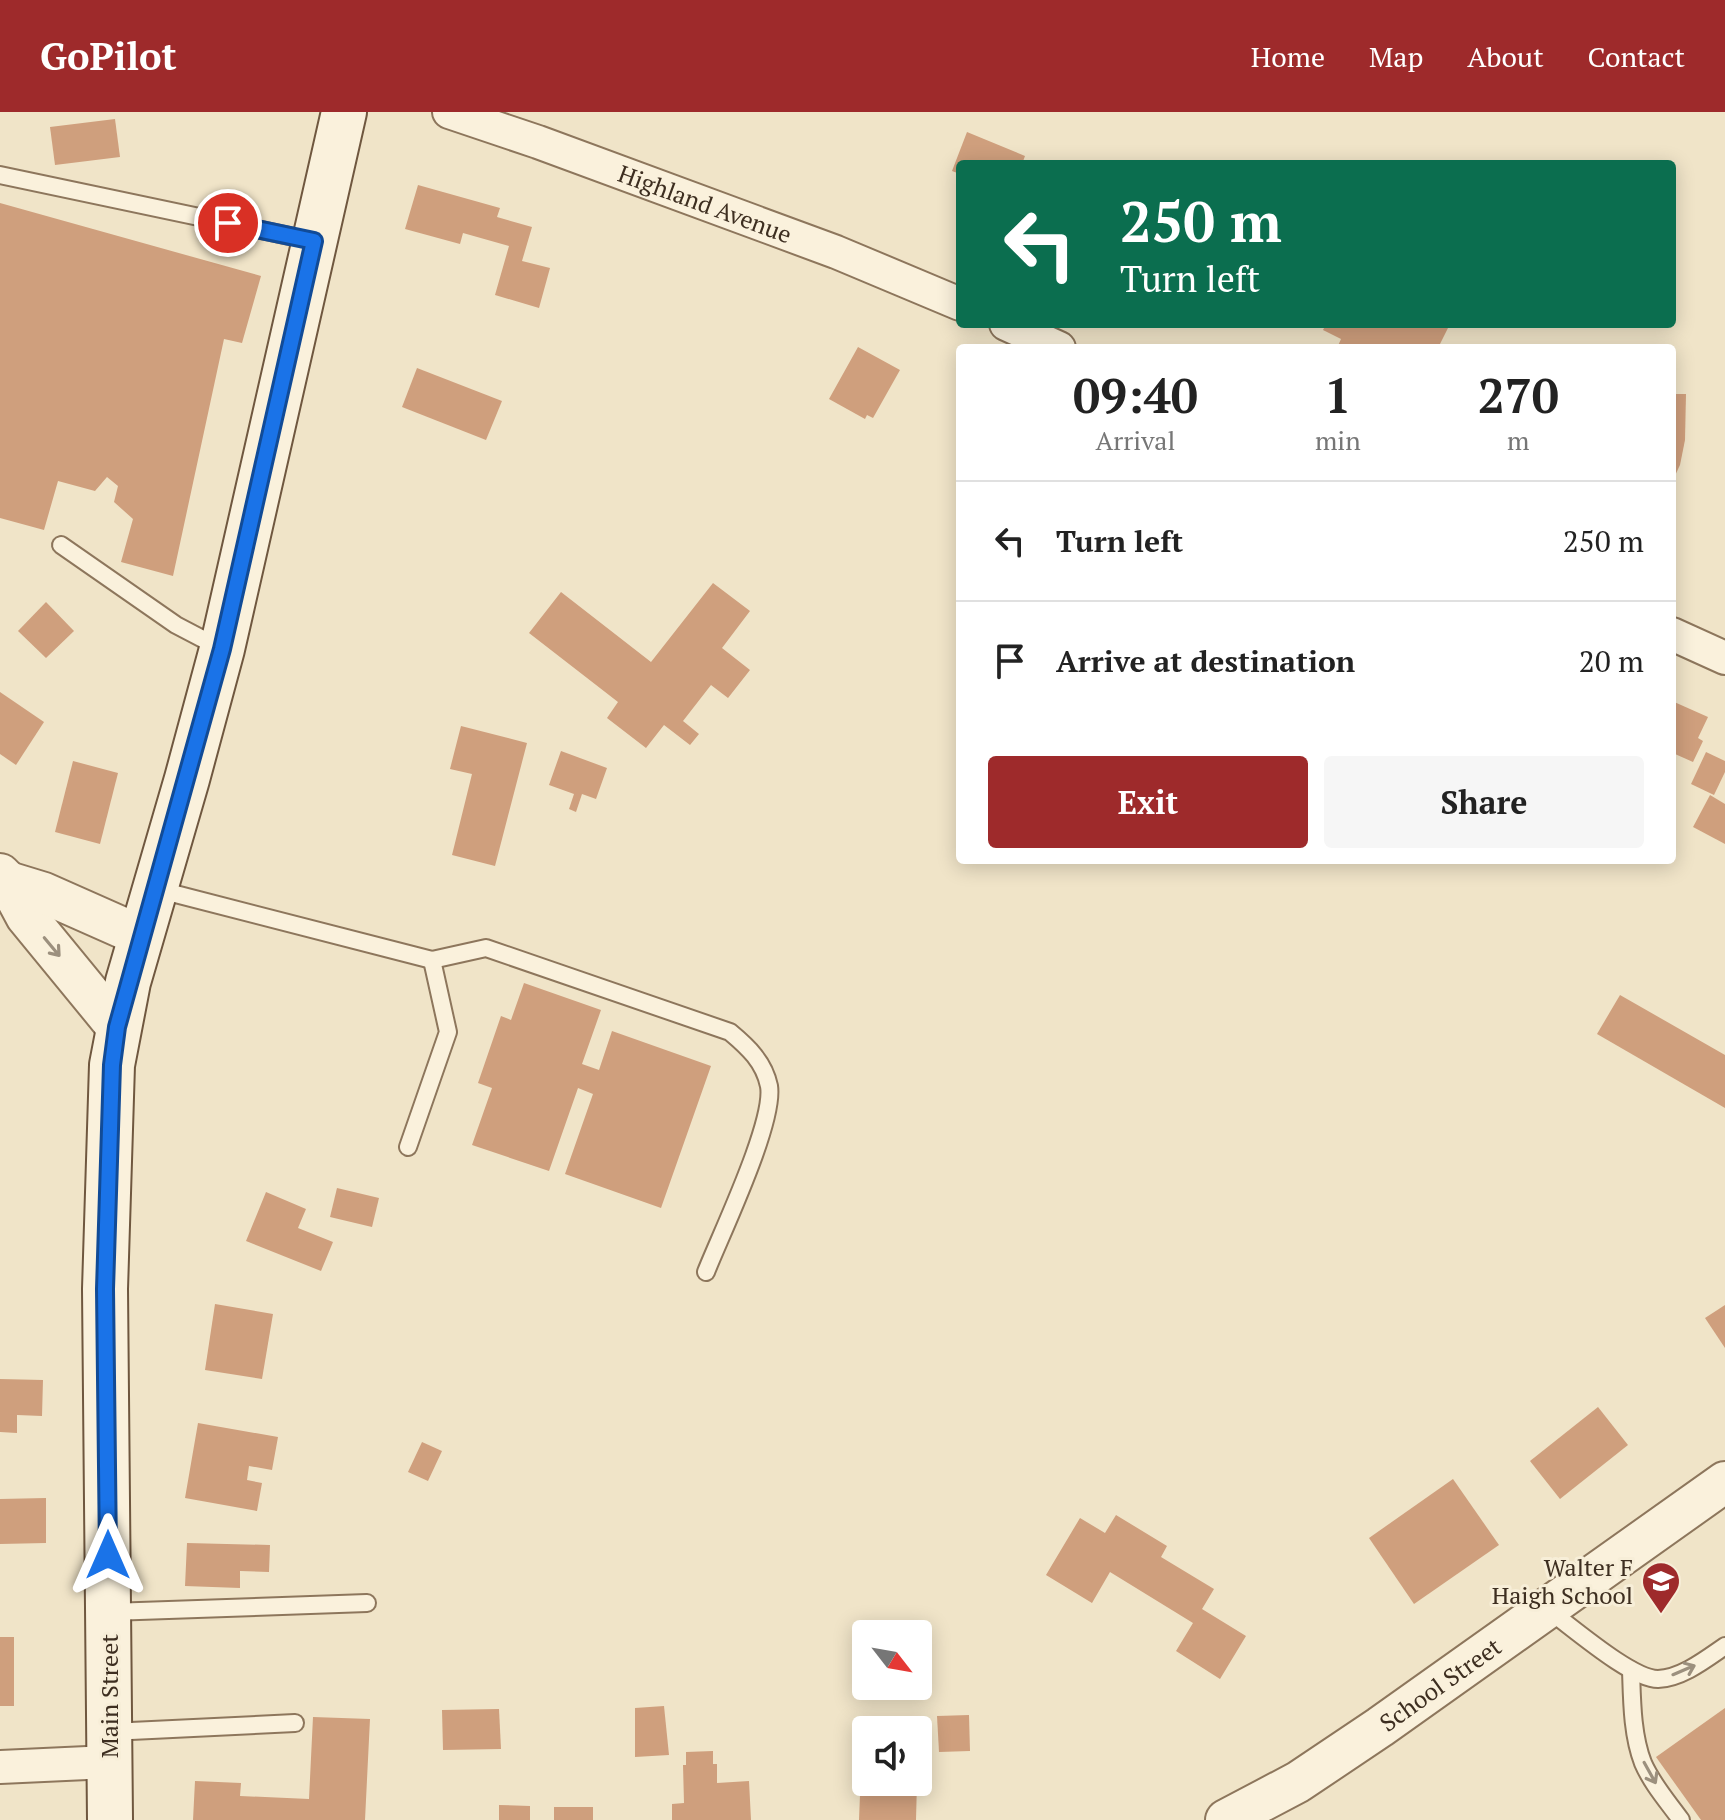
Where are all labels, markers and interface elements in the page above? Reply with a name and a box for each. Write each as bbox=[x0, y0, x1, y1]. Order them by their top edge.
text: GoPilot bbox=[40, 31, 177, 81]
text: Home bbox=[1251, 38, 1325, 75]
text: Map bbox=[1369, 38, 1423, 75]
text: About bbox=[1467, 38, 1544, 75]
text: Contact bbox=[1588, 38, 1685, 75]
street label: Highland Avenue bbox=[614, 157, 796, 250]
text: 250 m bbox=[1120, 184, 1282, 258]
pin bbox=[194, 189, 262, 257]
icon: left bbox=[988, 192, 1092, 296]
icon: arrive bbox=[206, 201, 250, 245]
text: Turn left bbox=[1120, 255, 1260, 302]
text: 09:40 bbox=[1073, 363, 1198, 427]
text: 1 bbox=[1324, 363, 1351, 427]
text: 270 bbox=[1478, 363, 1559, 427]
text: Arrival bbox=[1096, 423, 1175, 457]
text: min bbox=[1315, 423, 1361, 457]
text: m bbox=[1507, 423, 1530, 457]
icon: left bbox=[988, 519, 1032, 563]
text: Turn left bbox=[1056, 521, 1183, 561]
text: 250 m bbox=[1563, 521, 1644, 561]
icon: arrive bbox=[988, 639, 1032, 683]
text: Arrive at destination bbox=[1056, 641, 1355, 681]
text: 20 m bbox=[1579, 641, 1644, 681]
button: Exit bbox=[988, 756, 1308, 848]
button: Share bbox=[1324, 756, 1644, 848]
one-way arrow bbox=[43, 936, 61, 956]
position arrow bbox=[66, 1513, 150, 1597]
place label: Walter F Haigh School bbox=[1492, 1551, 1633, 1611]
school or university icon: Walter F Haigh School bbox=[1640, 1560, 1682, 1615]
north arrow bbox=[852, 1620, 932, 1700]
map controls bbox=[852, 1620, 932, 1796]
street label: School Street bbox=[1373, 1630, 1507, 1738]
street label: Main Street bbox=[93, 1634, 125, 1758]
one-way arrow bbox=[1671, 1662, 1696, 1676]
button: sound bbox=[852, 1716, 932, 1796]
one-way arrow bbox=[1642, 1761, 1658, 1785]

